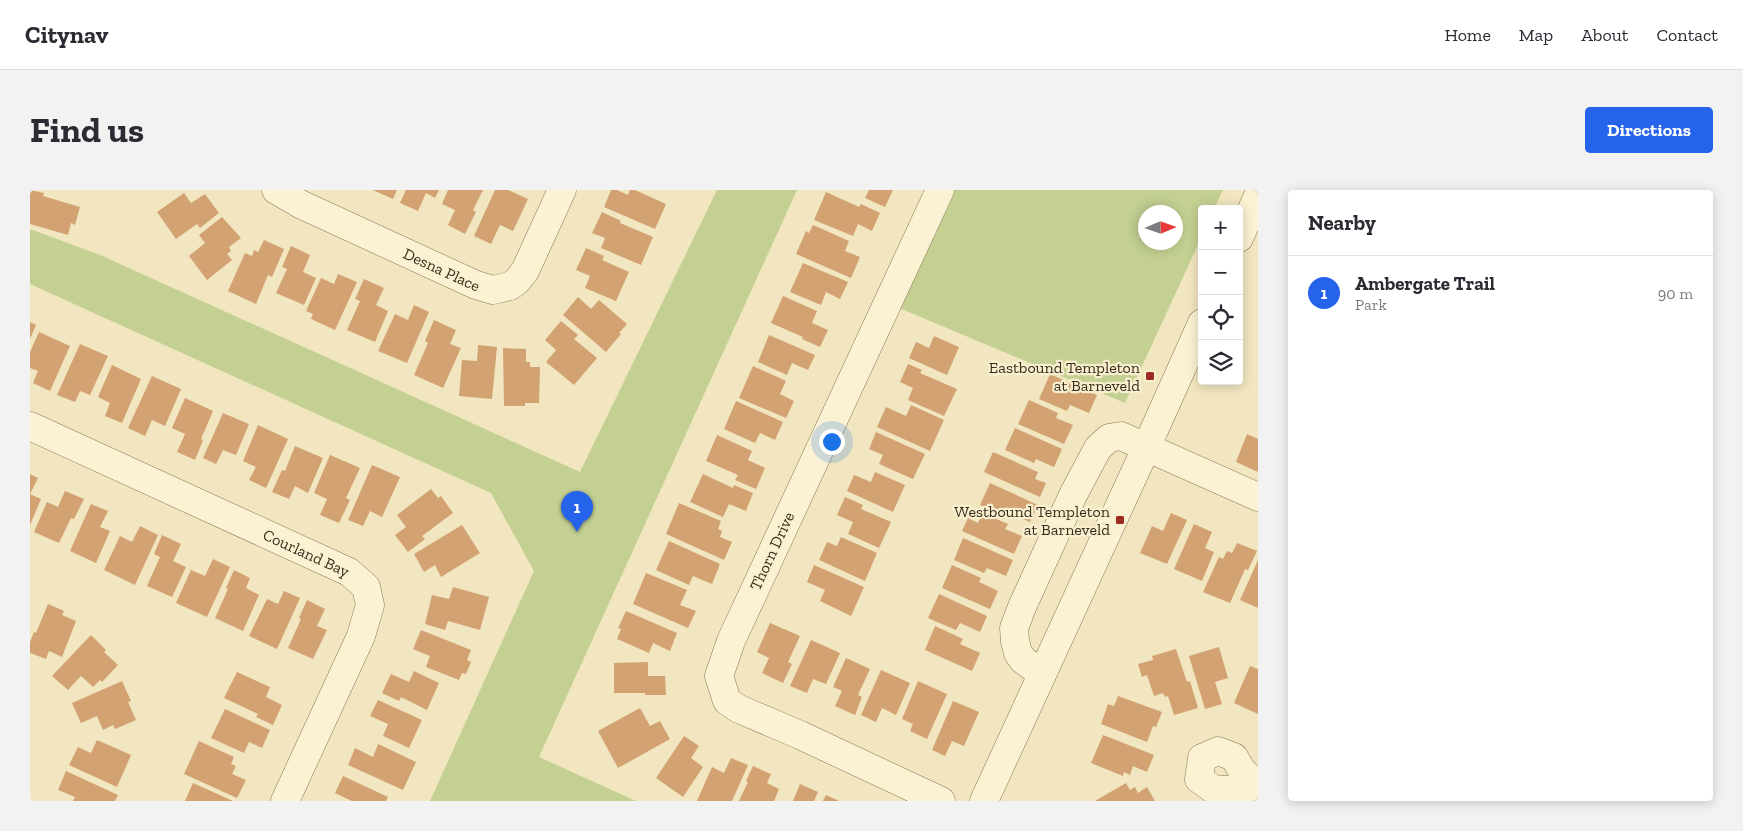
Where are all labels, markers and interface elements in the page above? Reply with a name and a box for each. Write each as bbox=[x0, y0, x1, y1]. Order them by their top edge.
text: Citynav bbox=[25, 20, 108, 49]
text: Home bbox=[1444, 24, 1491, 46]
text: Map bbox=[1519, 24, 1553, 46]
text: About bbox=[1581, 24, 1628, 46]
text: Contact bbox=[1656, 24, 1718, 46]
button: Directions bbox=[1585, 107, 1713, 153]
text: Find us bbox=[30, 109, 144, 151]
north arrow bbox=[1138, 205, 1183, 250]
map controls bbox=[1198, 205, 1243, 385]
button: + bbox=[1198, 205, 1243, 250]
text: Nearby bbox=[1308, 210, 1376, 235]
street label: Desna Place bbox=[400, 243, 483, 295]
button: − bbox=[1198, 250, 1243, 295]
text: Ambergate Trail bbox=[1355, 272, 1495, 295]
text: 1 bbox=[1321, 284, 1327, 303]
text: 90 m bbox=[1658, 284, 1693, 303]
button: locate bbox=[1198, 295, 1243, 340]
text: Park bbox=[1355, 295, 1387, 314]
button: layers bbox=[1198, 340, 1243, 385]
place label: Eastbound Templeton at Barneveld bbox=[989, 358, 1141, 395]
marker: Eastbound Templeton at Barneveld bbox=[1144, 370, 1156, 382]
your location bbox=[819, 429, 845, 455]
pin: 1 bbox=[561, 491, 593, 532]
place label: Westbound Templeton at Barneveld bbox=[954, 502, 1111, 539]
street label: Thorn Drive bbox=[746, 509, 798, 593]
marker: Westbound Templeton at Barneveld bbox=[1114, 514, 1126, 526]
street label: Courland Bay bbox=[260, 525, 353, 581]

